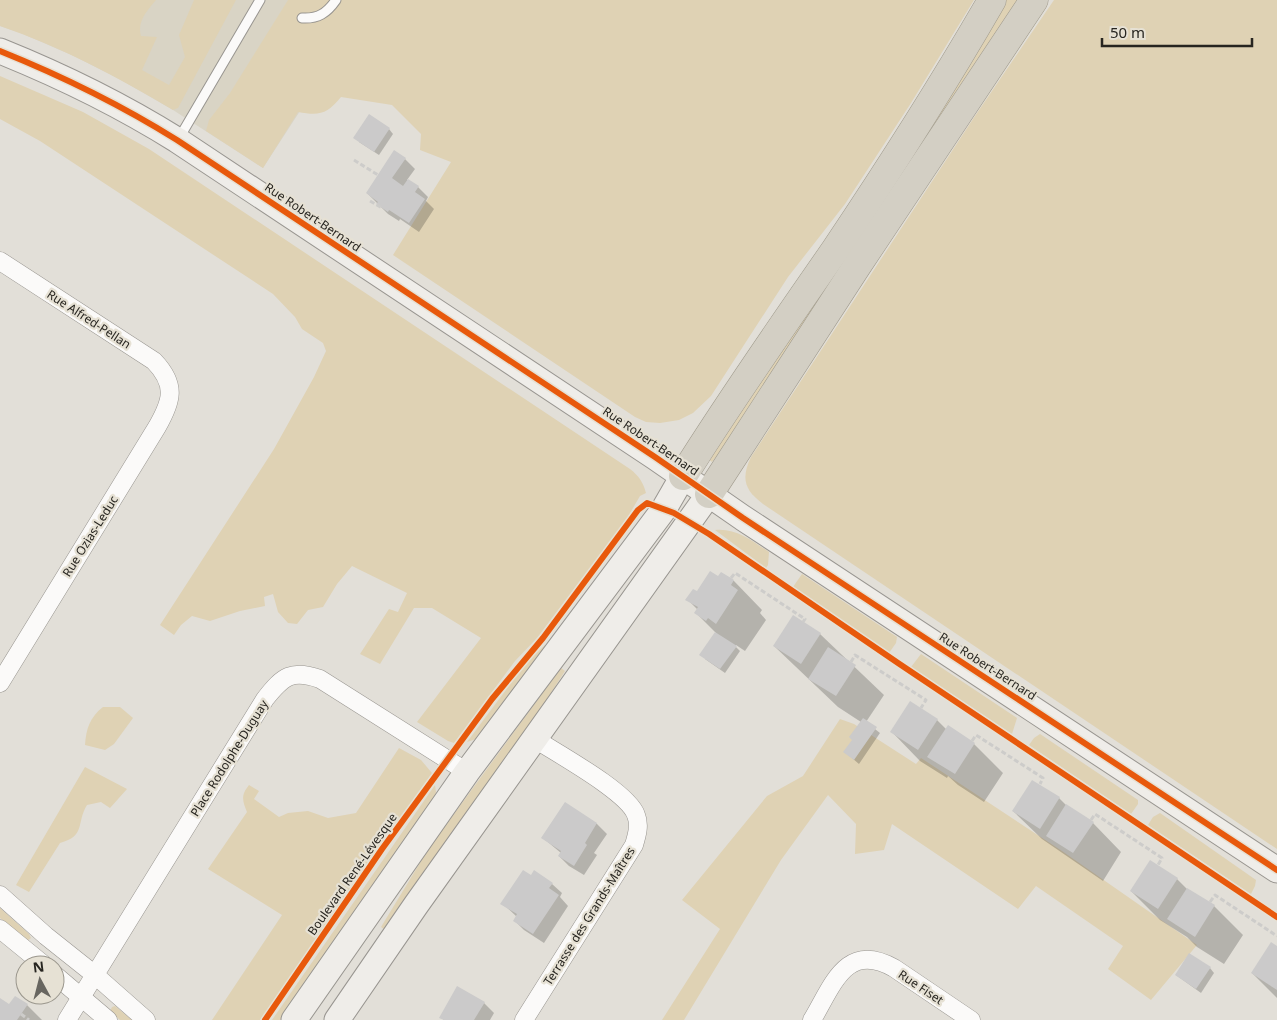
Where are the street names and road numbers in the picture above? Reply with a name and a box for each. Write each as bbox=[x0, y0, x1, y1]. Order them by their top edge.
street label: Rue Robert-Bernard bbox=[262, 178, 364, 256]
street label: Rue Alfred-Pellan bbox=[44, 286, 134, 352]
street label: Rue Robert-Bernard bbox=[600, 402, 702, 480]
street label: Rue Ozias-Leduc bbox=[58, 492, 122, 580]
street label: Rue Robert-Bernard bbox=[936, 628, 1040, 704]
street label: Place Rodolphe-Duguay bbox=[186, 696, 272, 820]
street label: Boulevard René-Lévesque bbox=[303, 809, 401, 938]
street label: Terrasse des Grands-Maîtres bbox=[539, 843, 639, 988]
street label: Rue Fiset bbox=[895, 966, 947, 1009]

